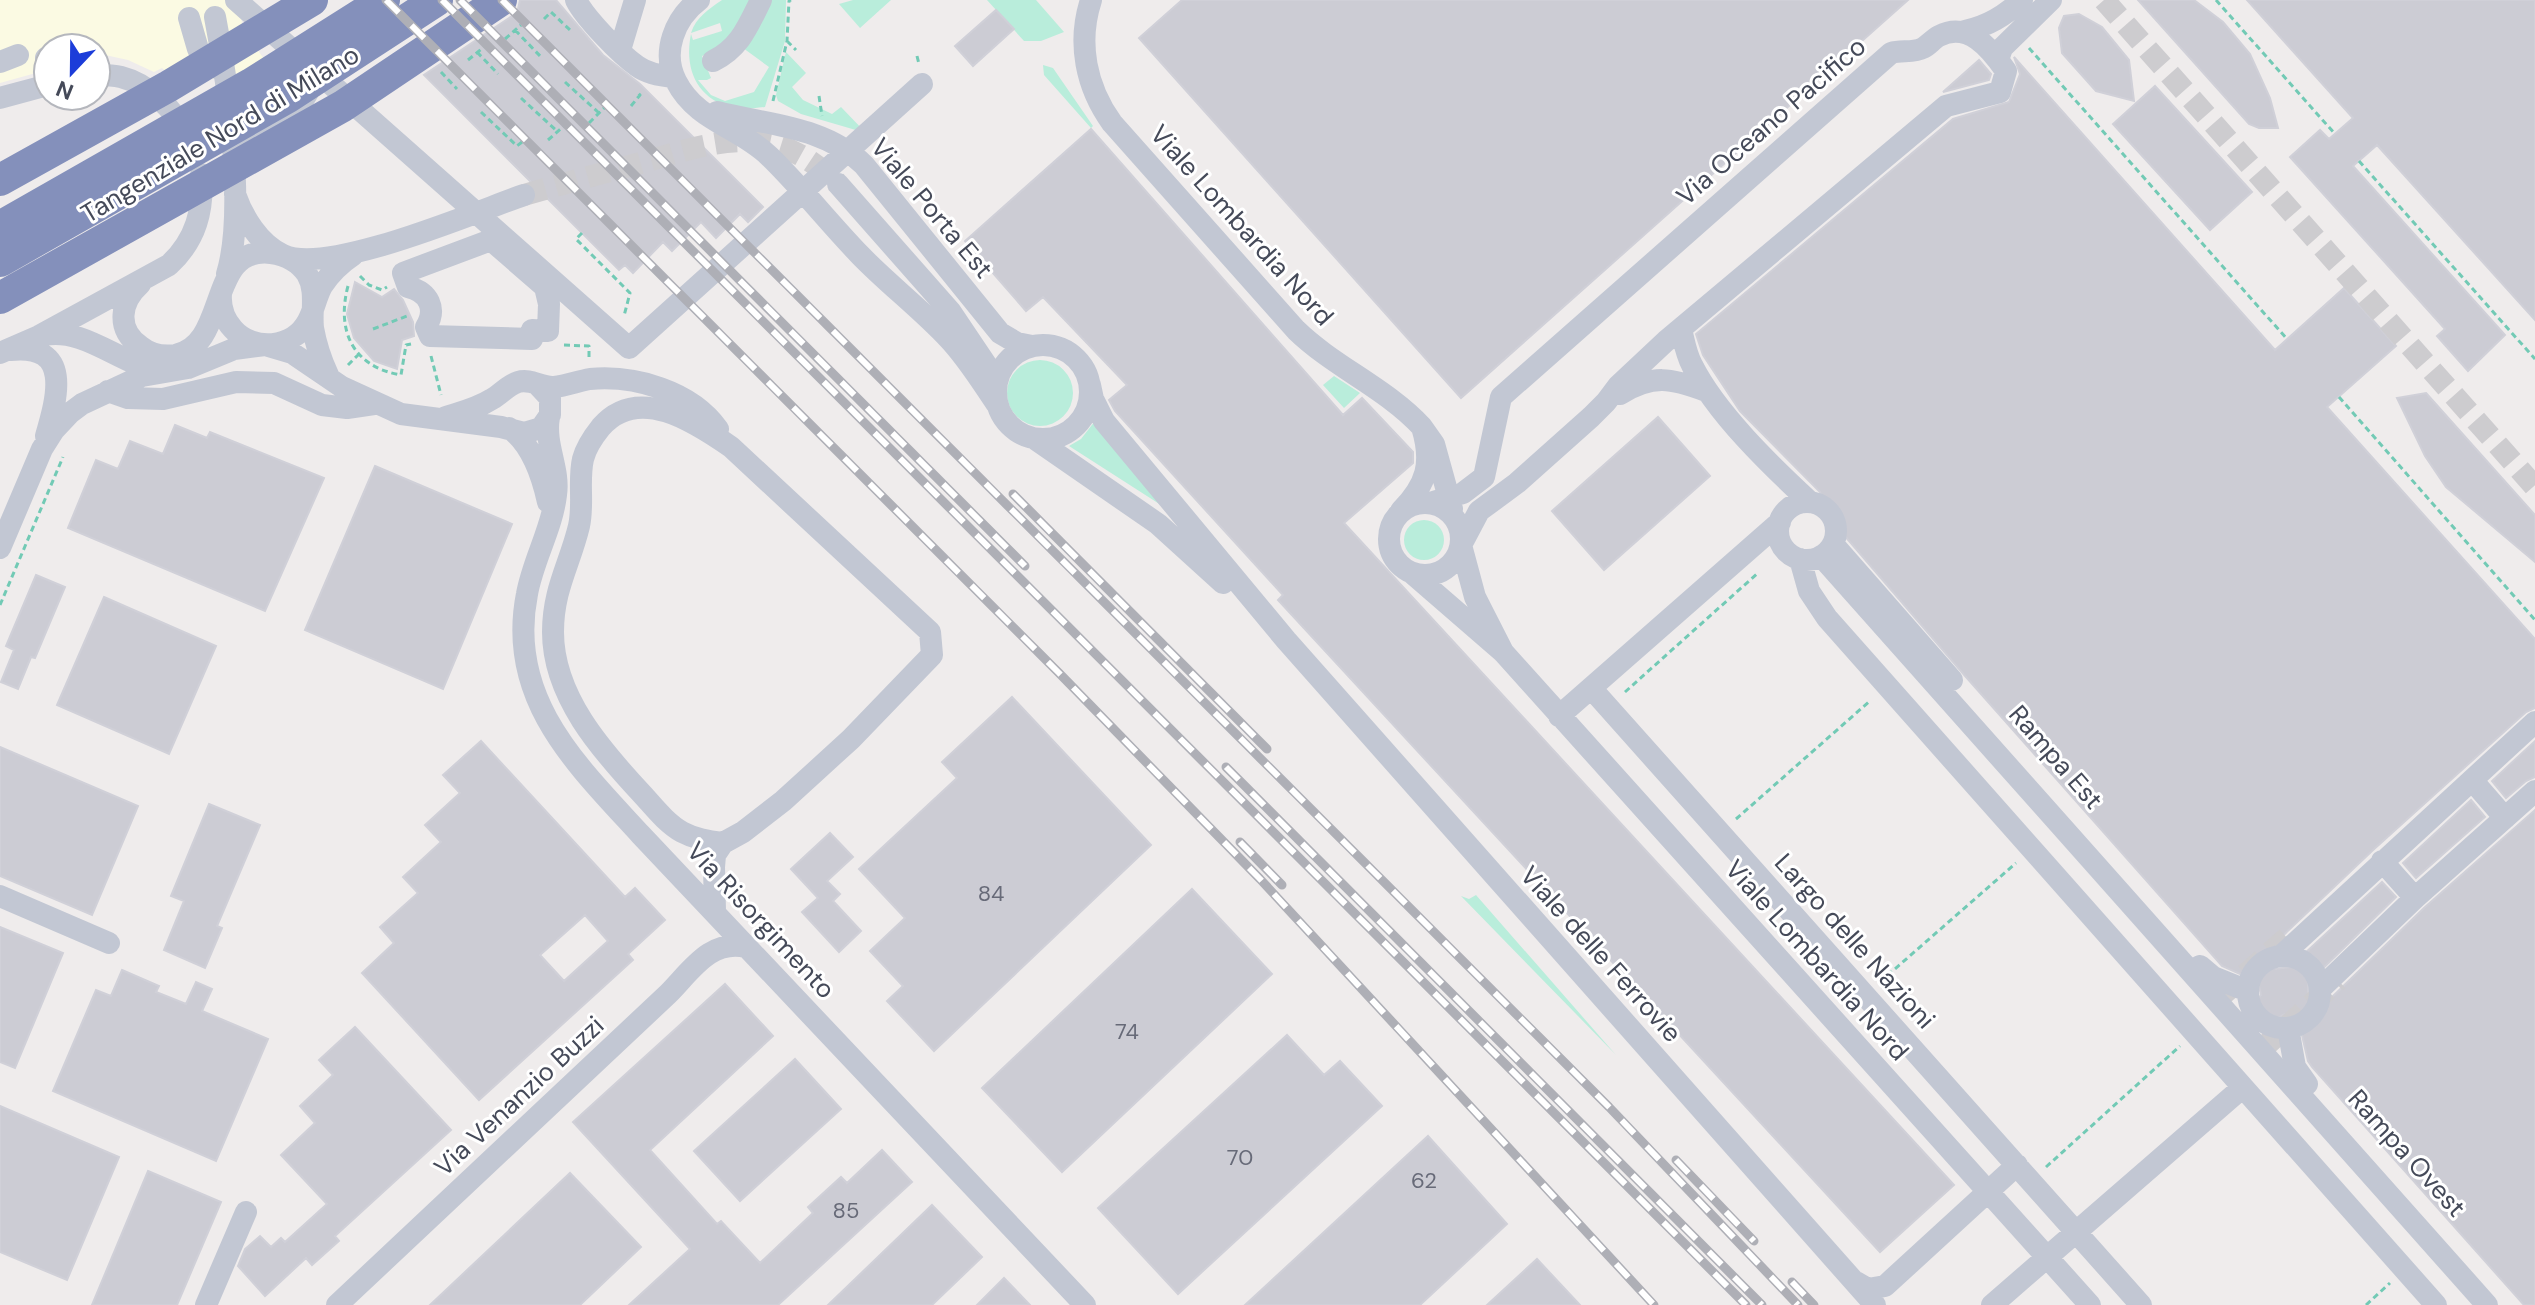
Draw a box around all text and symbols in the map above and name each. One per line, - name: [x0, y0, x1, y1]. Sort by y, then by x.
- street label: Via Oceano Pacifico: [1669, 29, 1873, 213]
- north arrow: [32, 32, 112, 112]
- street label: Tangenziale Nord di Milano: [75, 37, 365, 231]
- text: N: [52, 74, 78, 107]
- street label: Viale Lombardia Nord: [1143, 117, 1341, 333]
- street label: Viale Porta Est: [863, 131, 1001, 285]
- street label: Rampa Est: [2001, 698, 2111, 816]
- street label: Via Risorgimento: [679, 834, 843, 1006]
- street label: Largo delle Nazioni: [1767, 846, 1943, 1036]
- street label: Viale Lombardia Nord: [1718, 852, 1916, 1068]
- street label: Viale delle Ferrovie: [1513, 859, 1689, 1049]
- house number: 84: [978, 879, 1004, 908]
- street label: Via Venanzio Buzzi: [427, 1008, 611, 1184]
- house number: 74: [1115, 1017, 1139, 1046]
- street label: Rampa Ovest: [2341, 1082, 2473, 1224]
- house number: 70: [1227, 1143, 1253, 1172]
- house number: 62: [1411, 1166, 1437, 1195]
- house number: 85: [833, 1196, 859, 1225]

